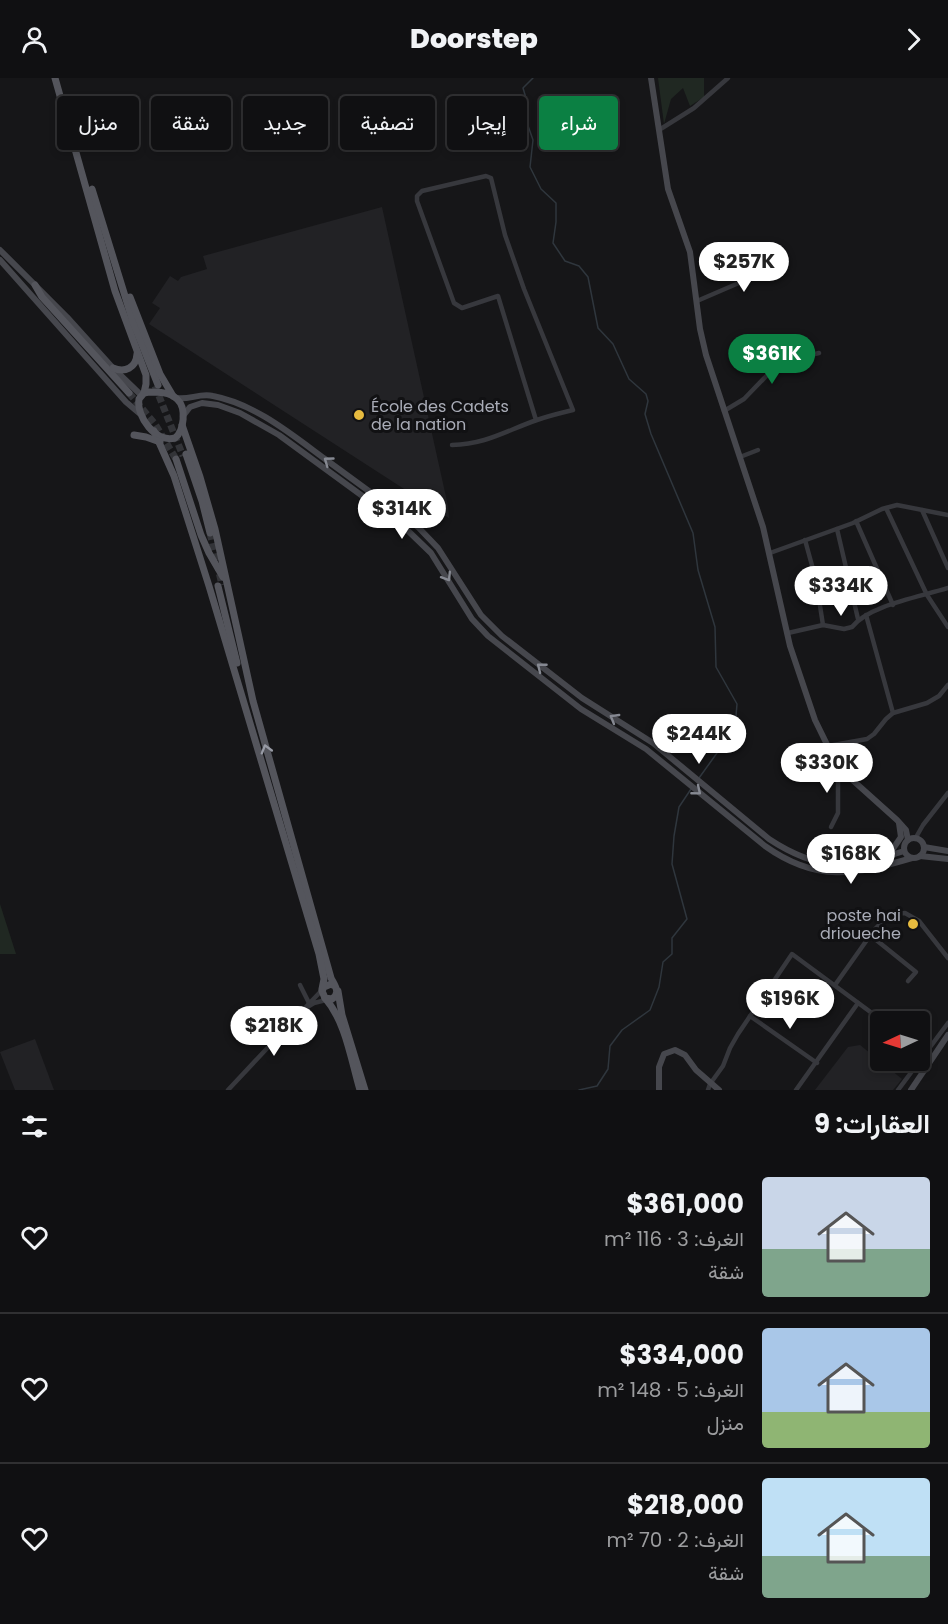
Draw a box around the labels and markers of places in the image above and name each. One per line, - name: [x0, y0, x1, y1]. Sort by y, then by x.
- pin: $257K: [702, 242, 786, 293]
- pin: $361K: [730, 334, 814, 385]
- place label: École des Cadets de la nation: [371, 395, 509, 436]
- marker: École des Cadets de la nation: [352, 408, 366, 422]
- pin: $314K: [360, 489, 444, 540]
- pin: $334K: [799, 566, 883, 617]
- pin: $244K: [657, 714, 741, 765]
- pin: $330K: [785, 743, 869, 794]
- pin: $168K: [809, 834, 893, 885]
- place label: poste hai drioueche: [820, 904, 901, 945]
- marker: poste hai drioueche: [906, 917, 920, 931]
- pin: $196K: [748, 979, 832, 1030]
- pin: $218K: [232, 1006, 316, 1057]

